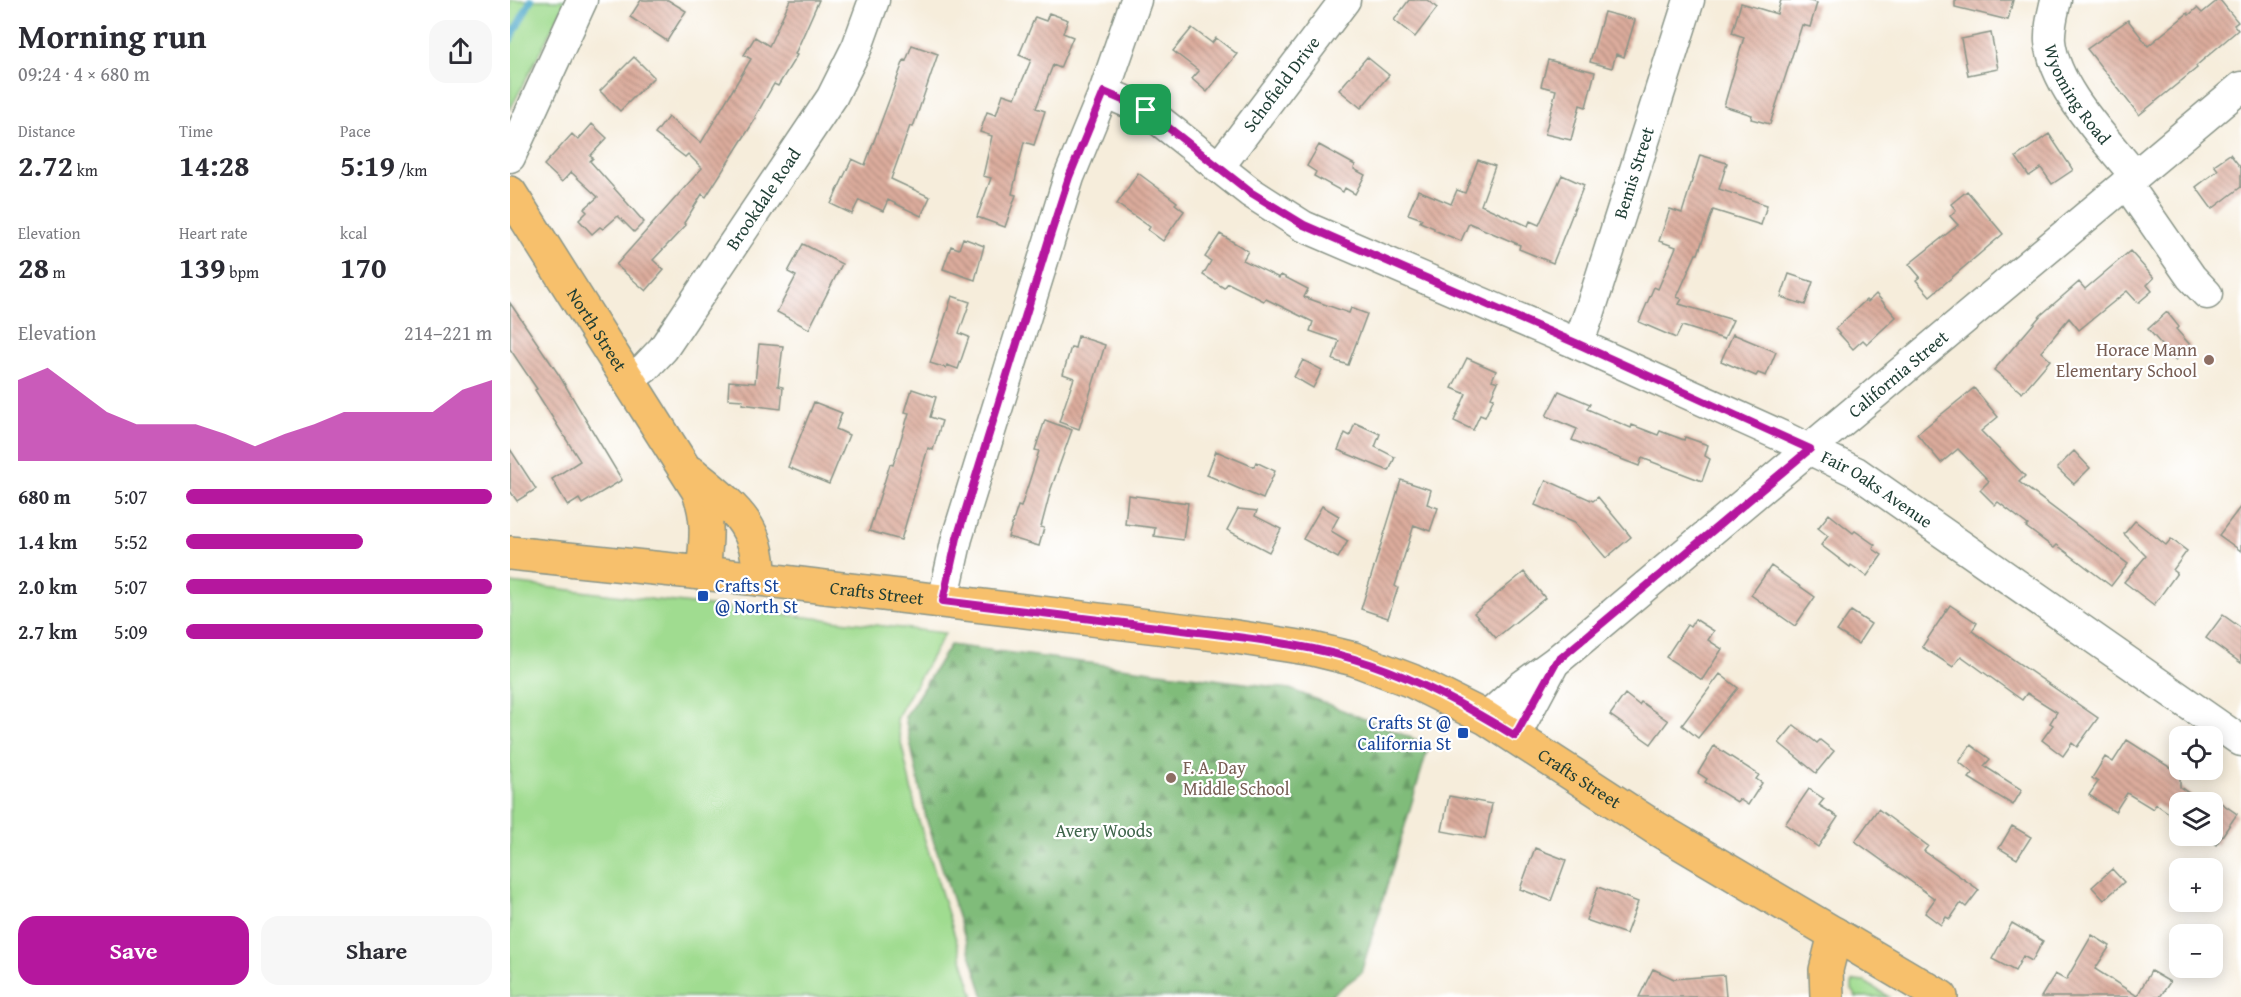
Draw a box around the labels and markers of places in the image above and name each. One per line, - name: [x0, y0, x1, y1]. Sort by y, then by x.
- pin: [1120, 84, 1171, 135]
- place label: Horace Mann Elementary School: [2056, 336, 2197, 384]
- marker: Horace Mann Elementary School: [2202, 353, 2216, 367]
- place label: Crafts St @ North St: [715, 572, 799, 620]
- marker: Crafts St @ North St: [696, 589, 710, 603]
- place label: Crafts St @ California St: [1357, 709, 1452, 757]
- marker: Crafts St @ California St: [1456, 726, 1470, 740]
- place label: F. A. Day Middle School: [1183, 754, 1290, 802]
- marker: F. A. Day Middle School: [1164, 771, 1178, 785]

